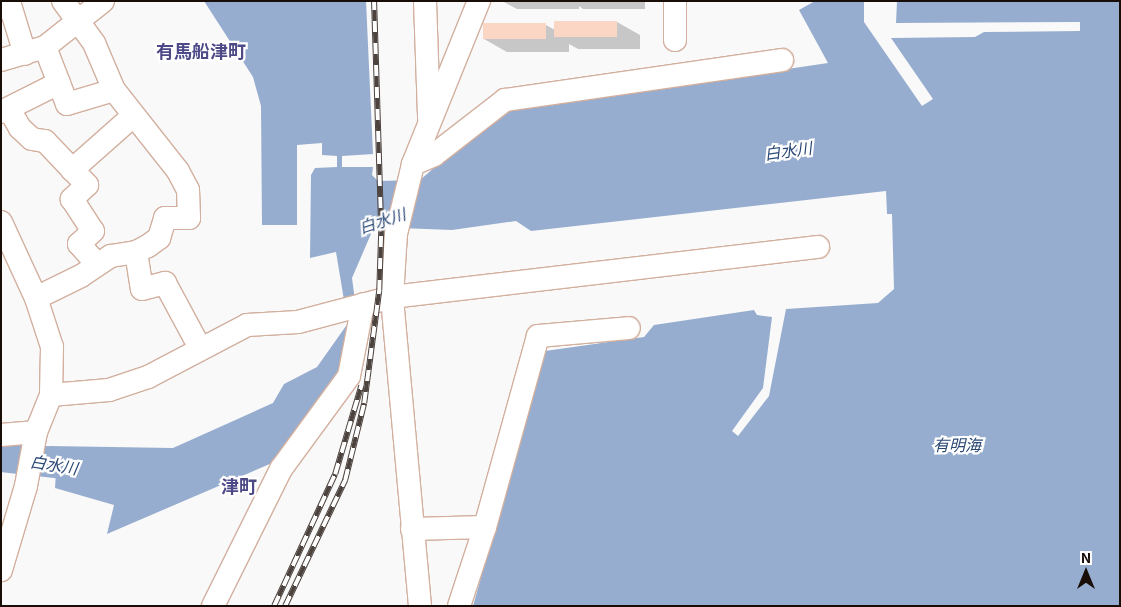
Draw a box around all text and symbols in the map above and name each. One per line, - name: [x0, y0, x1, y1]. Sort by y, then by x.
- district label: 有馬船津町: [156, 39, 246, 61]
- water label: 白水川: [763, 137, 813, 163]
- water label: 白水川: [356, 203, 408, 237]
- water label: 有明海: [933, 434, 981, 454]
- water label: 白水川: [29, 451, 79, 477]
- district label: 津町: [221, 474, 257, 496]
- north arrow: [1061, 547, 1111, 597]
- text: N: [1081, 547, 1091, 567]

